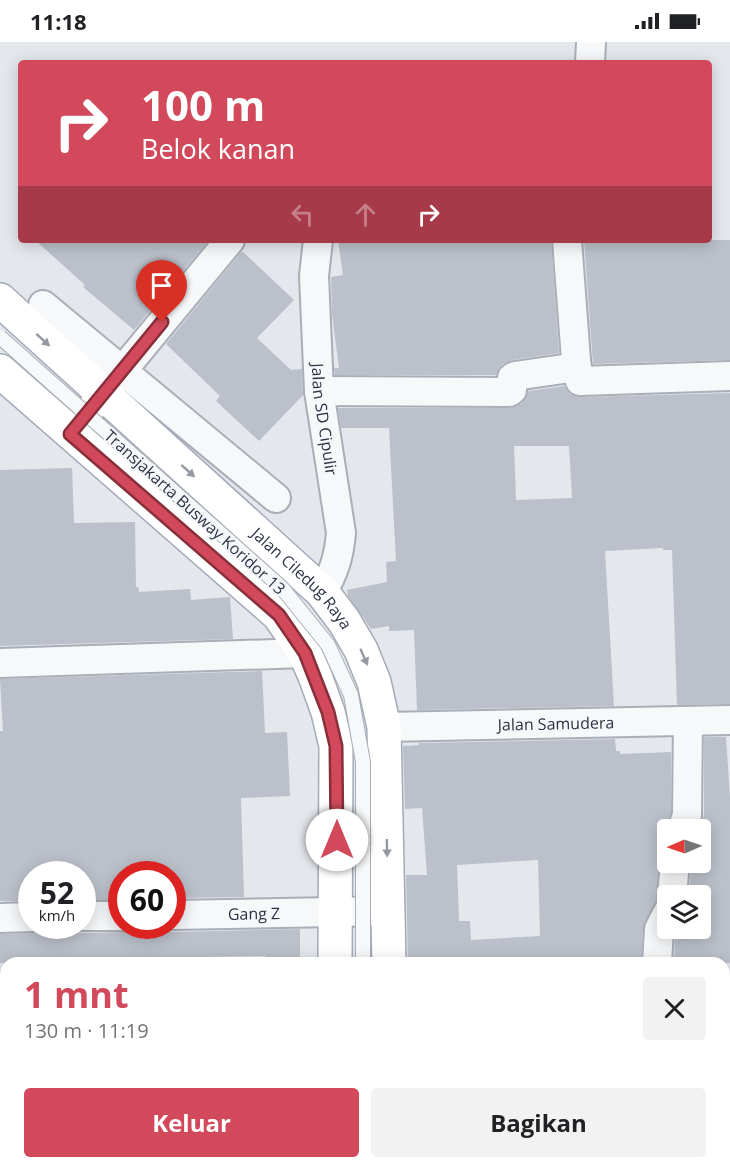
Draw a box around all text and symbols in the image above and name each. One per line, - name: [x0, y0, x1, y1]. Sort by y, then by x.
- text: 11:18: [30, 6, 87, 36]
- text: 100 m: [141, 76, 265, 133]
- icon: right: [42, 84, 120, 162]
- text: Belok kanan: [141, 130, 295, 167]
- icon: left: [286, 198, 319, 231]
- icon: ahead: [349, 198, 382, 231]
- icon: right: [412, 198, 445, 231]
- pin: [136, 260, 187, 322]
- icon: arrive: [145, 269, 178, 302]
- one-way arrow: [36, 333, 51, 347]
- street label: Jalan SD Cipulir: [307, 361, 343, 477]
- street label: Transjakarta Busway Koridor 13: [100, 425, 290, 599]
- one-way arrow: [180, 464, 195, 477]
- street label: Jalan Ciledug Raya: [245, 521, 357, 633]
- one-way arrow: [359, 648, 369, 666]
- street label: Jalan Samudera: [495, 711, 614, 736]
- position arrow: [305, 808, 369, 872]
- north arrow: [657, 819, 711, 873]
- map controls: [657, 819, 711, 939]
- one-way arrow: [382, 839, 392, 858]
- speed limit sign: 60: [108, 861, 186, 939]
- text: 52: [40, 872, 74, 913]
- button: layers: [657, 885, 711, 939]
- street label: Gang Z: [228, 902, 280, 925]
- text: km/h: [39, 905, 75, 925]
- text: 1 mnt: [24, 970, 129, 1019]
- button: close: [643, 977, 706, 1040]
- text: 130 m · 11:19: [24, 1017, 149, 1044]
- button: Keluar: [24, 1088, 359, 1157]
- button: Bagikan: [371, 1088, 706, 1157]

